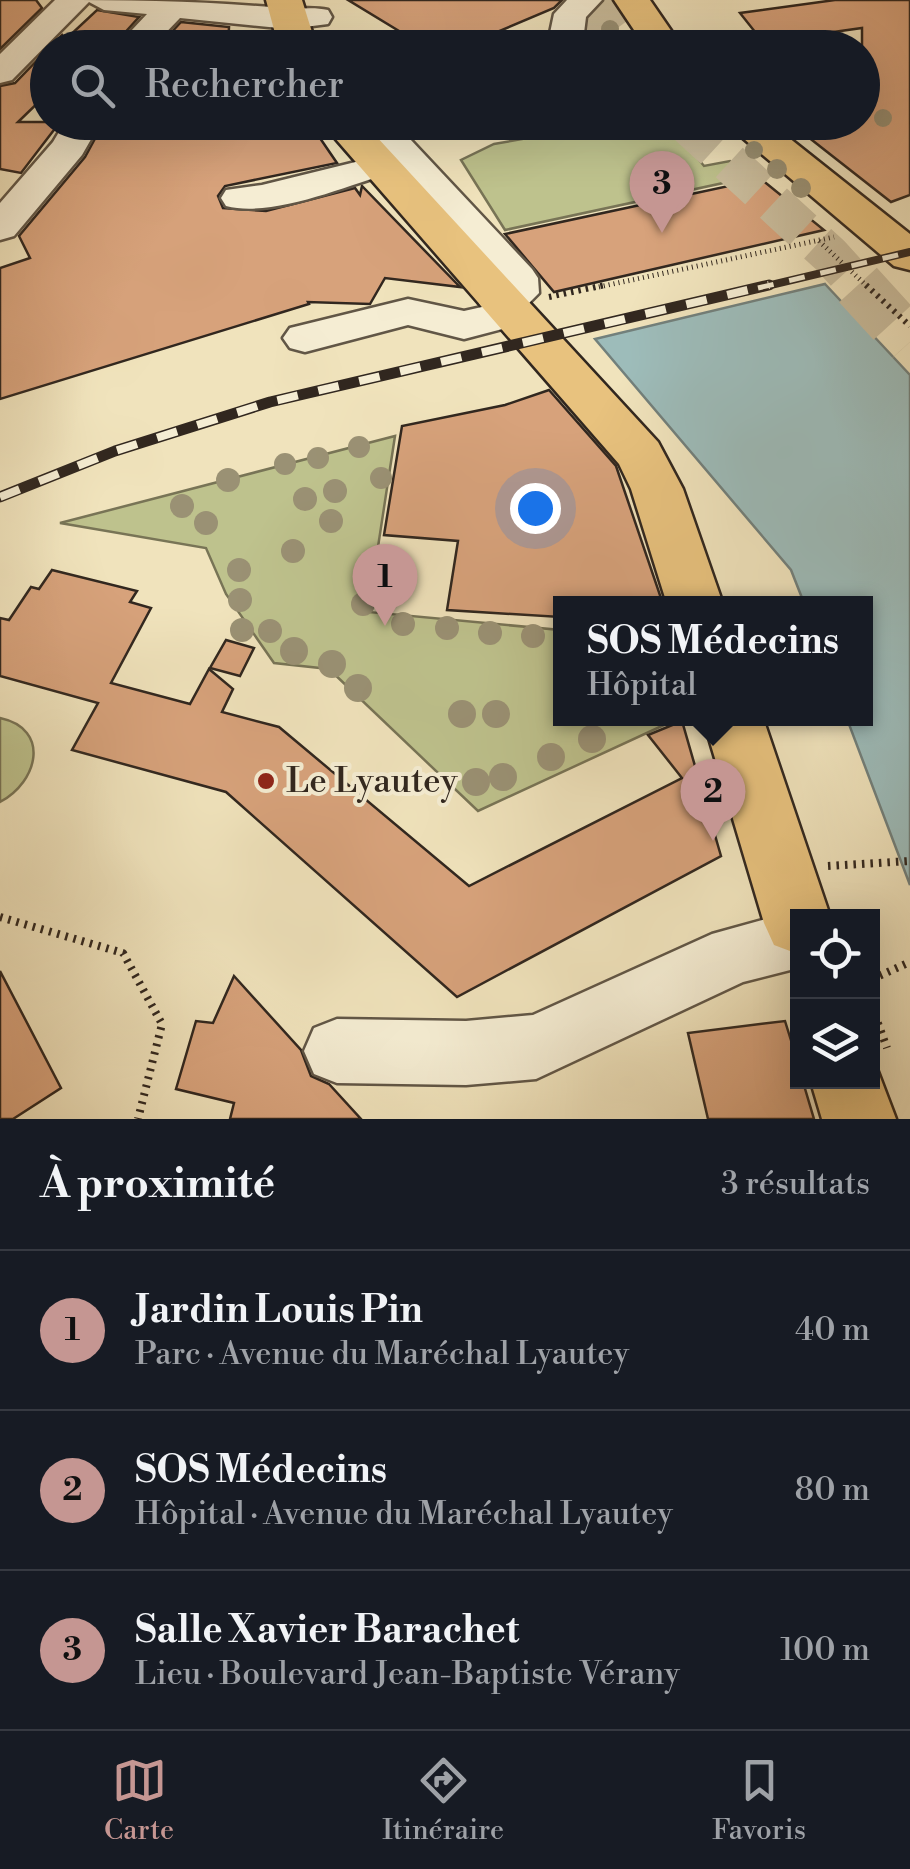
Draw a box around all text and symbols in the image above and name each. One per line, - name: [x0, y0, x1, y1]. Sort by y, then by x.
- search box: [30, 30, 880, 140]
- icon: search: [65, 58, 120, 113]
- text: Rechercher: [145, 62, 344, 109]
- pin: 3: [630, 150, 694, 233]
- your location: [510, 483, 561, 534]
- pin: 1: [352, 544, 418, 626]
- popup: [553, 596, 873, 726]
- text: SOS Médecins: [587, 618, 839, 665]
- text: Hôpital: [587, 665, 697, 705]
- pin: 2: [680, 758, 746, 841]
- place label: Le Lyautey: [286, 760, 459, 803]
- marker: Le Lyautey: [255, 770, 277, 792]
- map controls: [790, 909, 880, 1089]
- button: locate: [790, 909, 880, 999]
- button: layers: [790, 999, 880, 1089]
- text: À proximité: [40, 1158, 275, 1211]
- text: 3 résultats: [721, 1164, 870, 1204]
- text: Jardin Louis Pin: [135, 1287, 423, 1334]
- text: 1: [65, 1310, 80, 1350]
- text: 40 m: [795, 1310, 870, 1350]
- text: Parc · Avenue du Maréchal Lyautey: [135, 1334, 629, 1374]
- text: SOS Médecins: [135, 1447, 387, 1494]
- text: 2: [62, 1470, 83, 1510]
- text: 80 m: [795, 1470, 870, 1510]
- text: Hôpital · Avenue du Maréchal Lyautey: [135, 1494, 673, 1534]
- text: Salle Xavier Barachet: [135, 1607, 519, 1654]
- text: 3: [63, 1630, 82, 1670]
- text: 100 m: [780, 1630, 870, 1670]
- text: Lieu · Boulevard Jean-Baptiste Vérany: [135, 1654, 680, 1694]
- tab: Carte: [104, 1753, 174, 1848]
- tab: Itinéraire: [382, 1753, 504, 1848]
- tab: Favoris: [712, 1753, 806, 1848]

